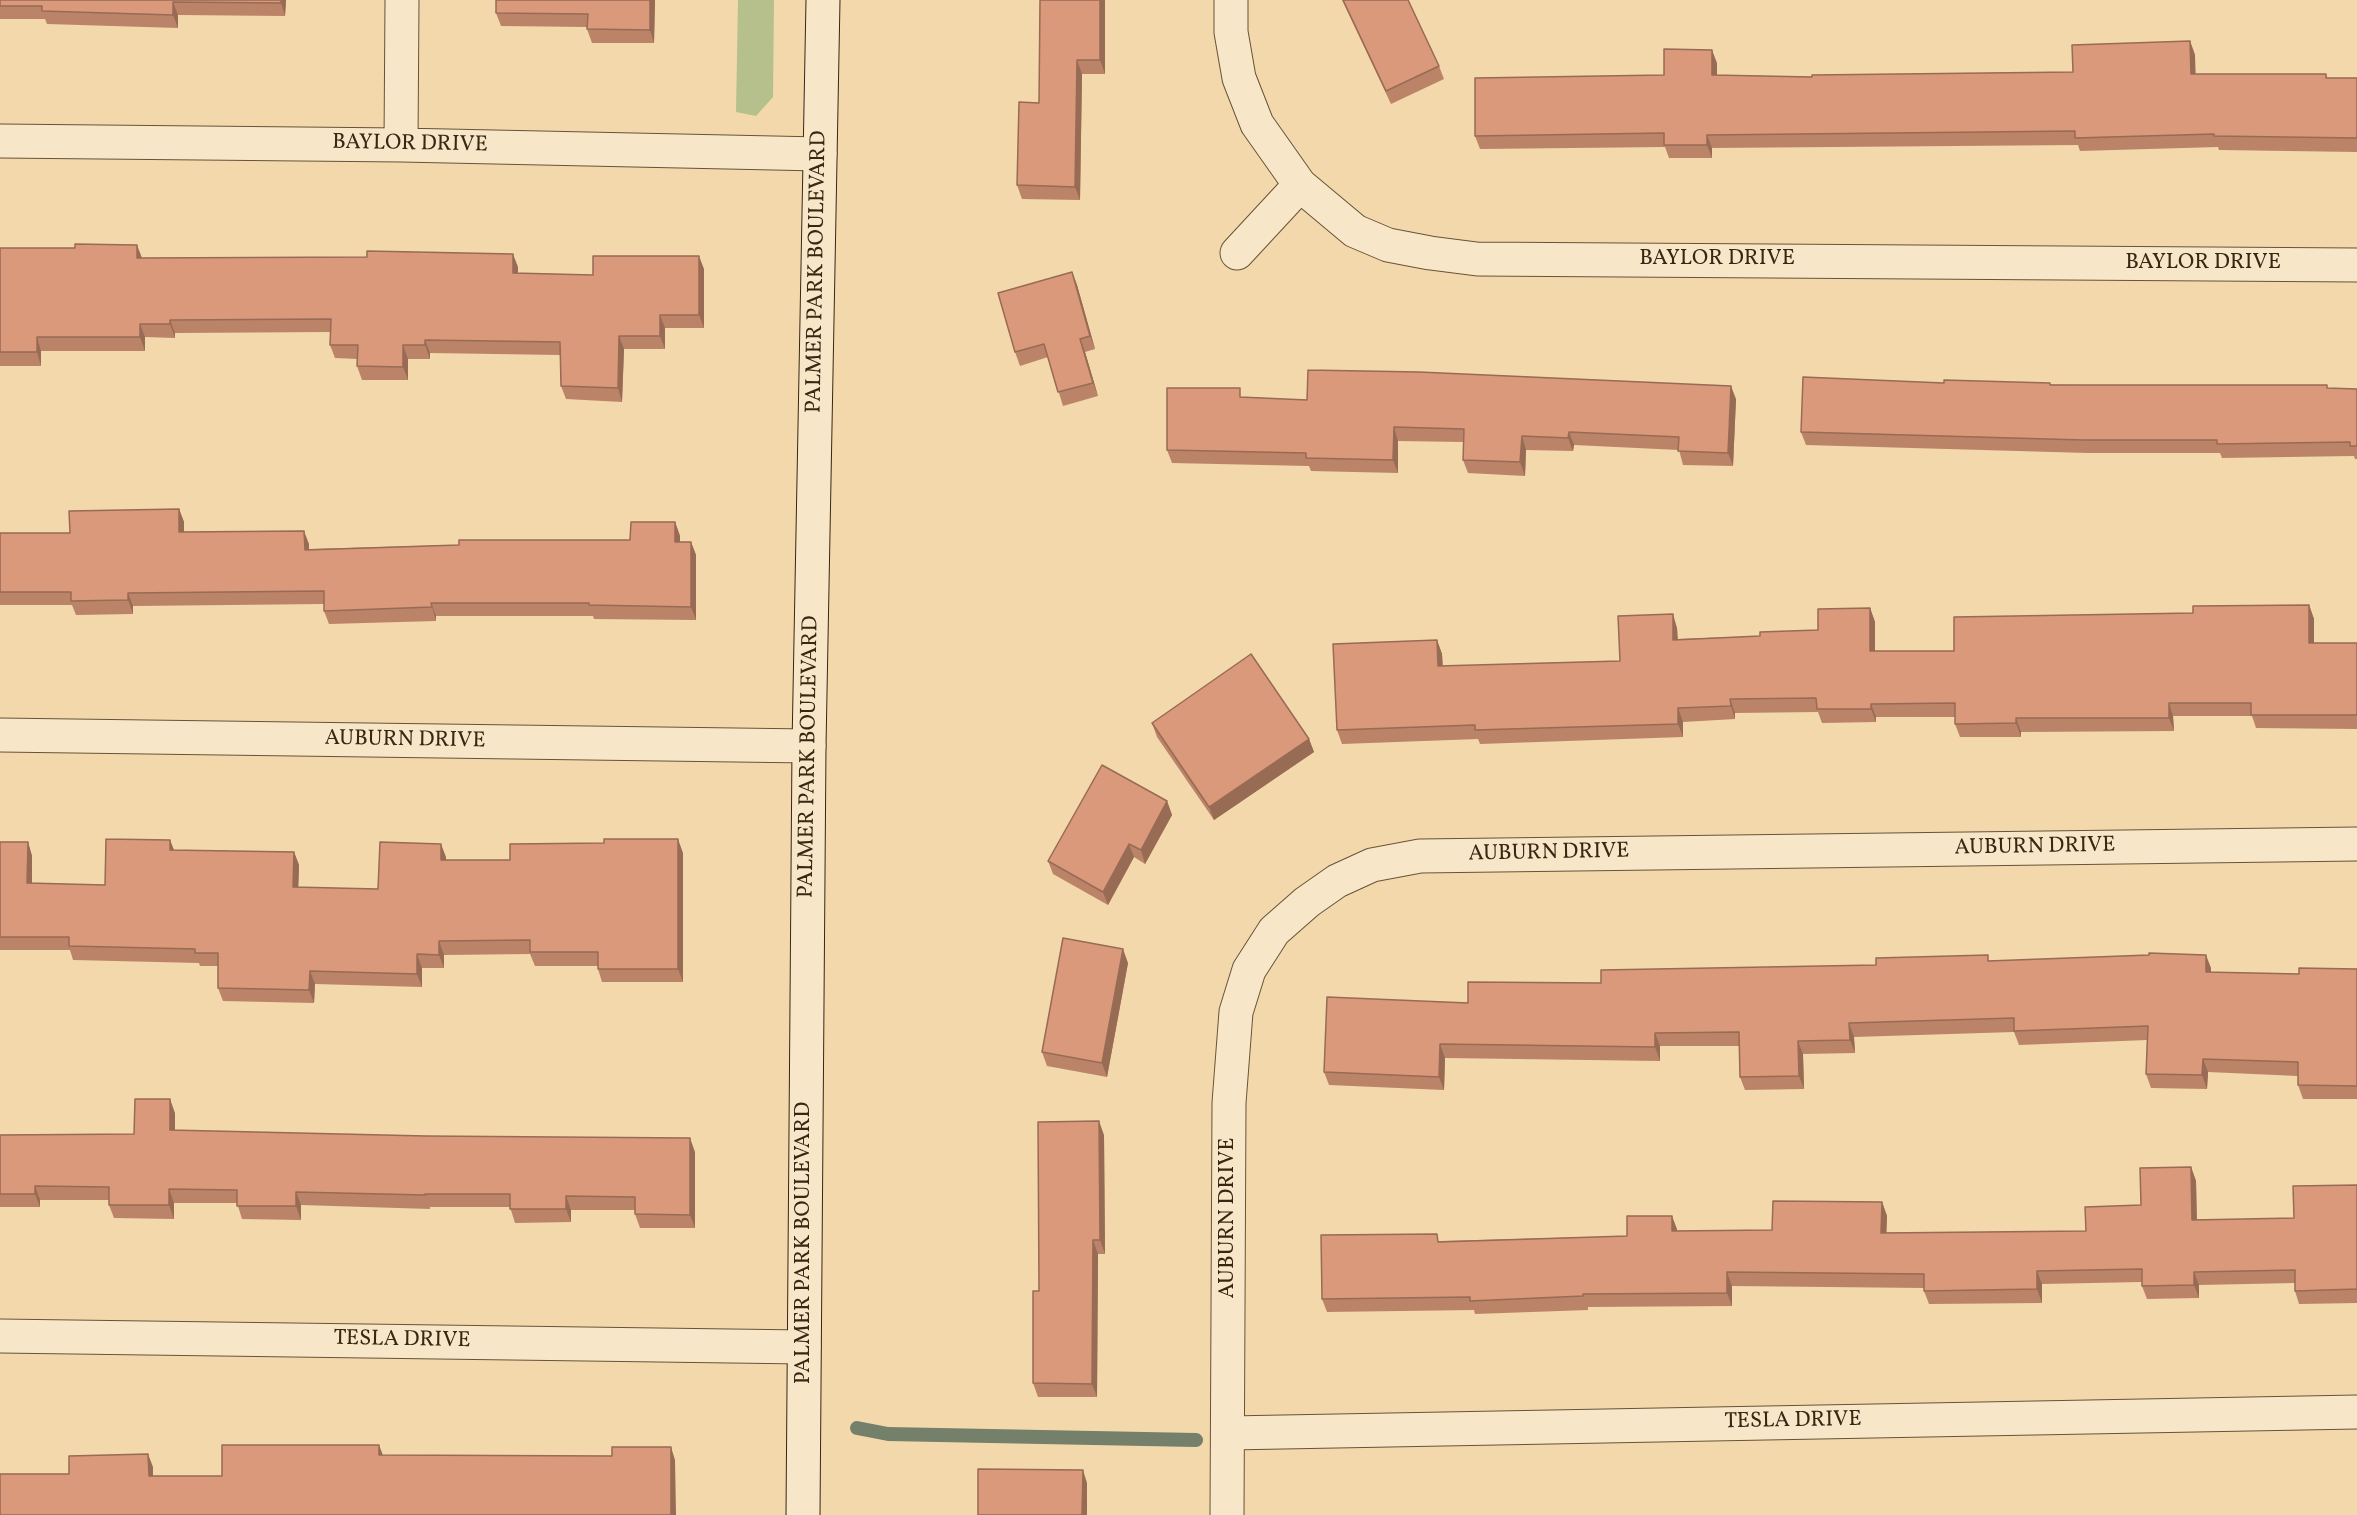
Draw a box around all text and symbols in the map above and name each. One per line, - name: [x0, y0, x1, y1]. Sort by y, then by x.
- street label: BAYLOR DRIVE: [332, 130, 488, 160]
- street label: PALMER PARK BOULEVARD: [802, 130, 834, 414]
- street label: BAYLOR DRIVE: [1639, 247, 1795, 273]
- street label: BAYLOR DRIVE: [2125, 251, 2281, 277]
- street label: PALMER PARK BOULEVARD: [794, 615, 826, 899]
- street label: AUBURN DRIVE: [324, 726, 486, 756]
- street label: AUBURN DRIVE: [1954, 833, 2116, 863]
- street label: AUBURN DRIVE: [1468, 839, 1630, 869]
- street label: PALMER PARK BOULEVARD: [792, 1102, 818, 1384]
- street label: AUBURN DRIVE: [1216, 1138, 1242, 1298]
- street label: TESLA DRIVE: [333, 1327, 471, 1355]
- street label: TESLA DRIVE: [1724, 1408, 1862, 1436]

